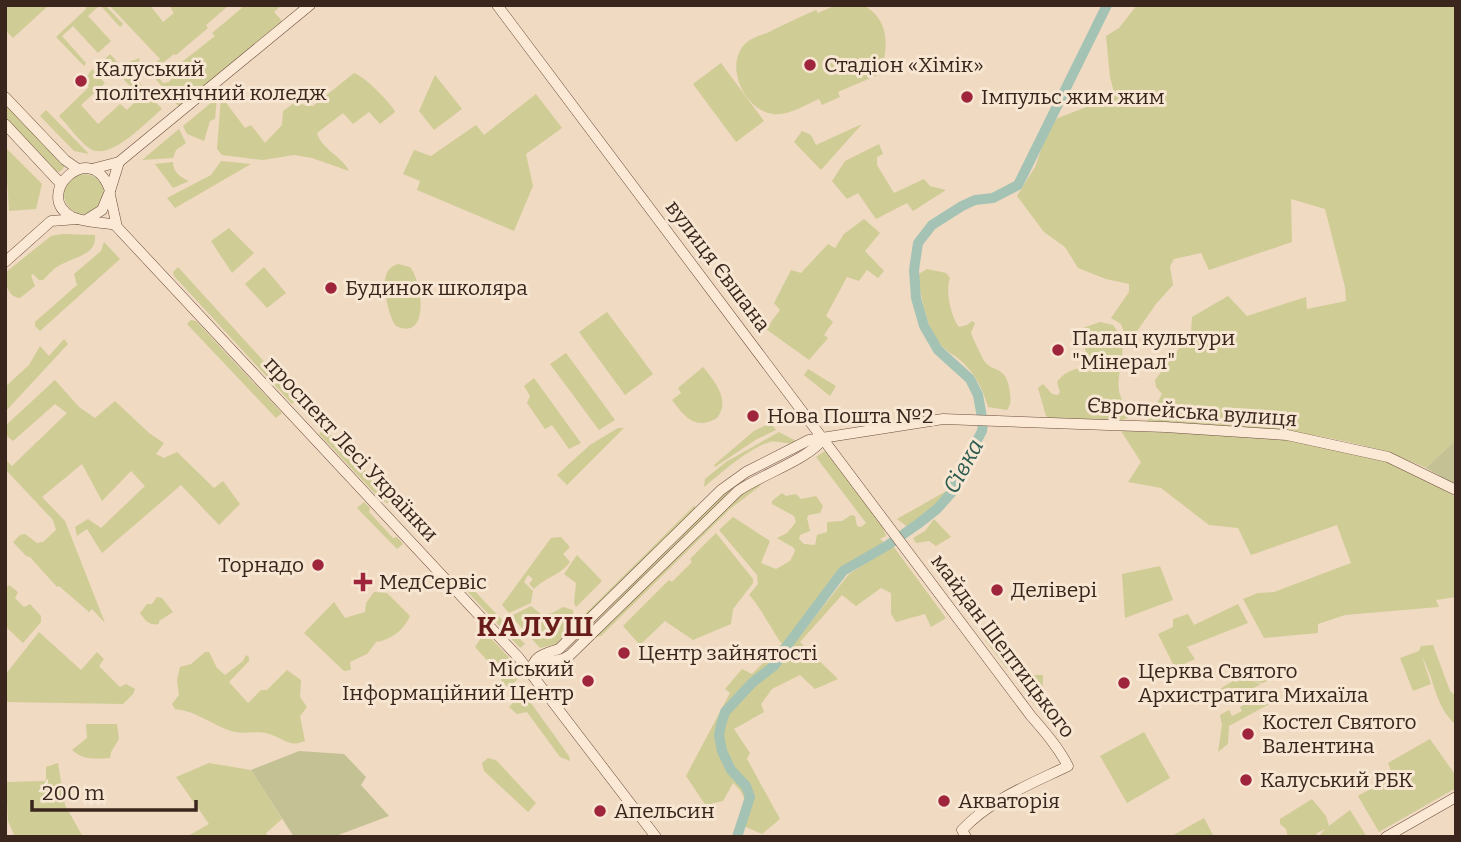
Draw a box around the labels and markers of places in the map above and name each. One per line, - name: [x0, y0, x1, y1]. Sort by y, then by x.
- place label: Стадіон «Хімік»: [824, 52, 984, 78]
- place label: Калуський політехнічний коледж: [95, 56, 327, 106]
- marker: Стадіон «Хімік»: [802, 57, 818, 73]
- marker: Калуський політехнічний коледж: [73, 73, 89, 89]
- place label: Імпульс жим жим: [981, 84, 1165, 110]
- marker: Імпульс жим жим: [959, 89, 975, 105]
- place label: Будинок школяра: [345, 275, 528, 301]
- marker: Будинок школяра: [323, 280, 339, 296]
- place label: Палац культури "Мінерал": [1072, 325, 1235, 375]
- marker: Палац культури "Мінерал": [1050, 342, 1066, 358]
- place label: Нова Пошта №2: [767, 403, 933, 429]
- marker: Нова Пошта №2: [745, 408, 761, 424]
- place label: Торнадо: [218, 552, 304, 578]
- marker: Торнадо: [310, 557, 326, 573]
- place label: МедСервіс: [379, 569, 487, 595]
- marker: МедСервіс: [353, 572, 373, 592]
- place label: Делівері: [1011, 577, 1097, 603]
- marker: Делівері: [989, 582, 1005, 598]
- place label: Центр зайнятості: [638, 640, 817, 666]
- marker: Центр зайнятості: [616, 645, 632, 661]
- place label: Міський Інформаційний Центр: [342, 656, 574, 706]
- place label: Церква Святого Архистратига Михаїла: [1138, 658, 1369, 708]
- marker: Міський Інформаційний Центр: [580, 673, 596, 689]
- marker: Церква Святого Архистратига Михаїла: [1116, 675, 1132, 691]
- place label: Костел Святого Валентина: [1262, 709, 1417, 759]
- marker: Костел Святого Валентина: [1240, 726, 1256, 742]
- place label: Калуський РБК: [1260, 767, 1413, 793]
- marker: Калуський РБК: [1238, 772, 1254, 788]
- place label: Акваторія: [958, 788, 1060, 814]
- marker: Акваторія: [936, 793, 952, 809]
- place label: Апельсин: [614, 798, 715, 824]
- marker: Апельсин: [592, 803, 608, 819]

